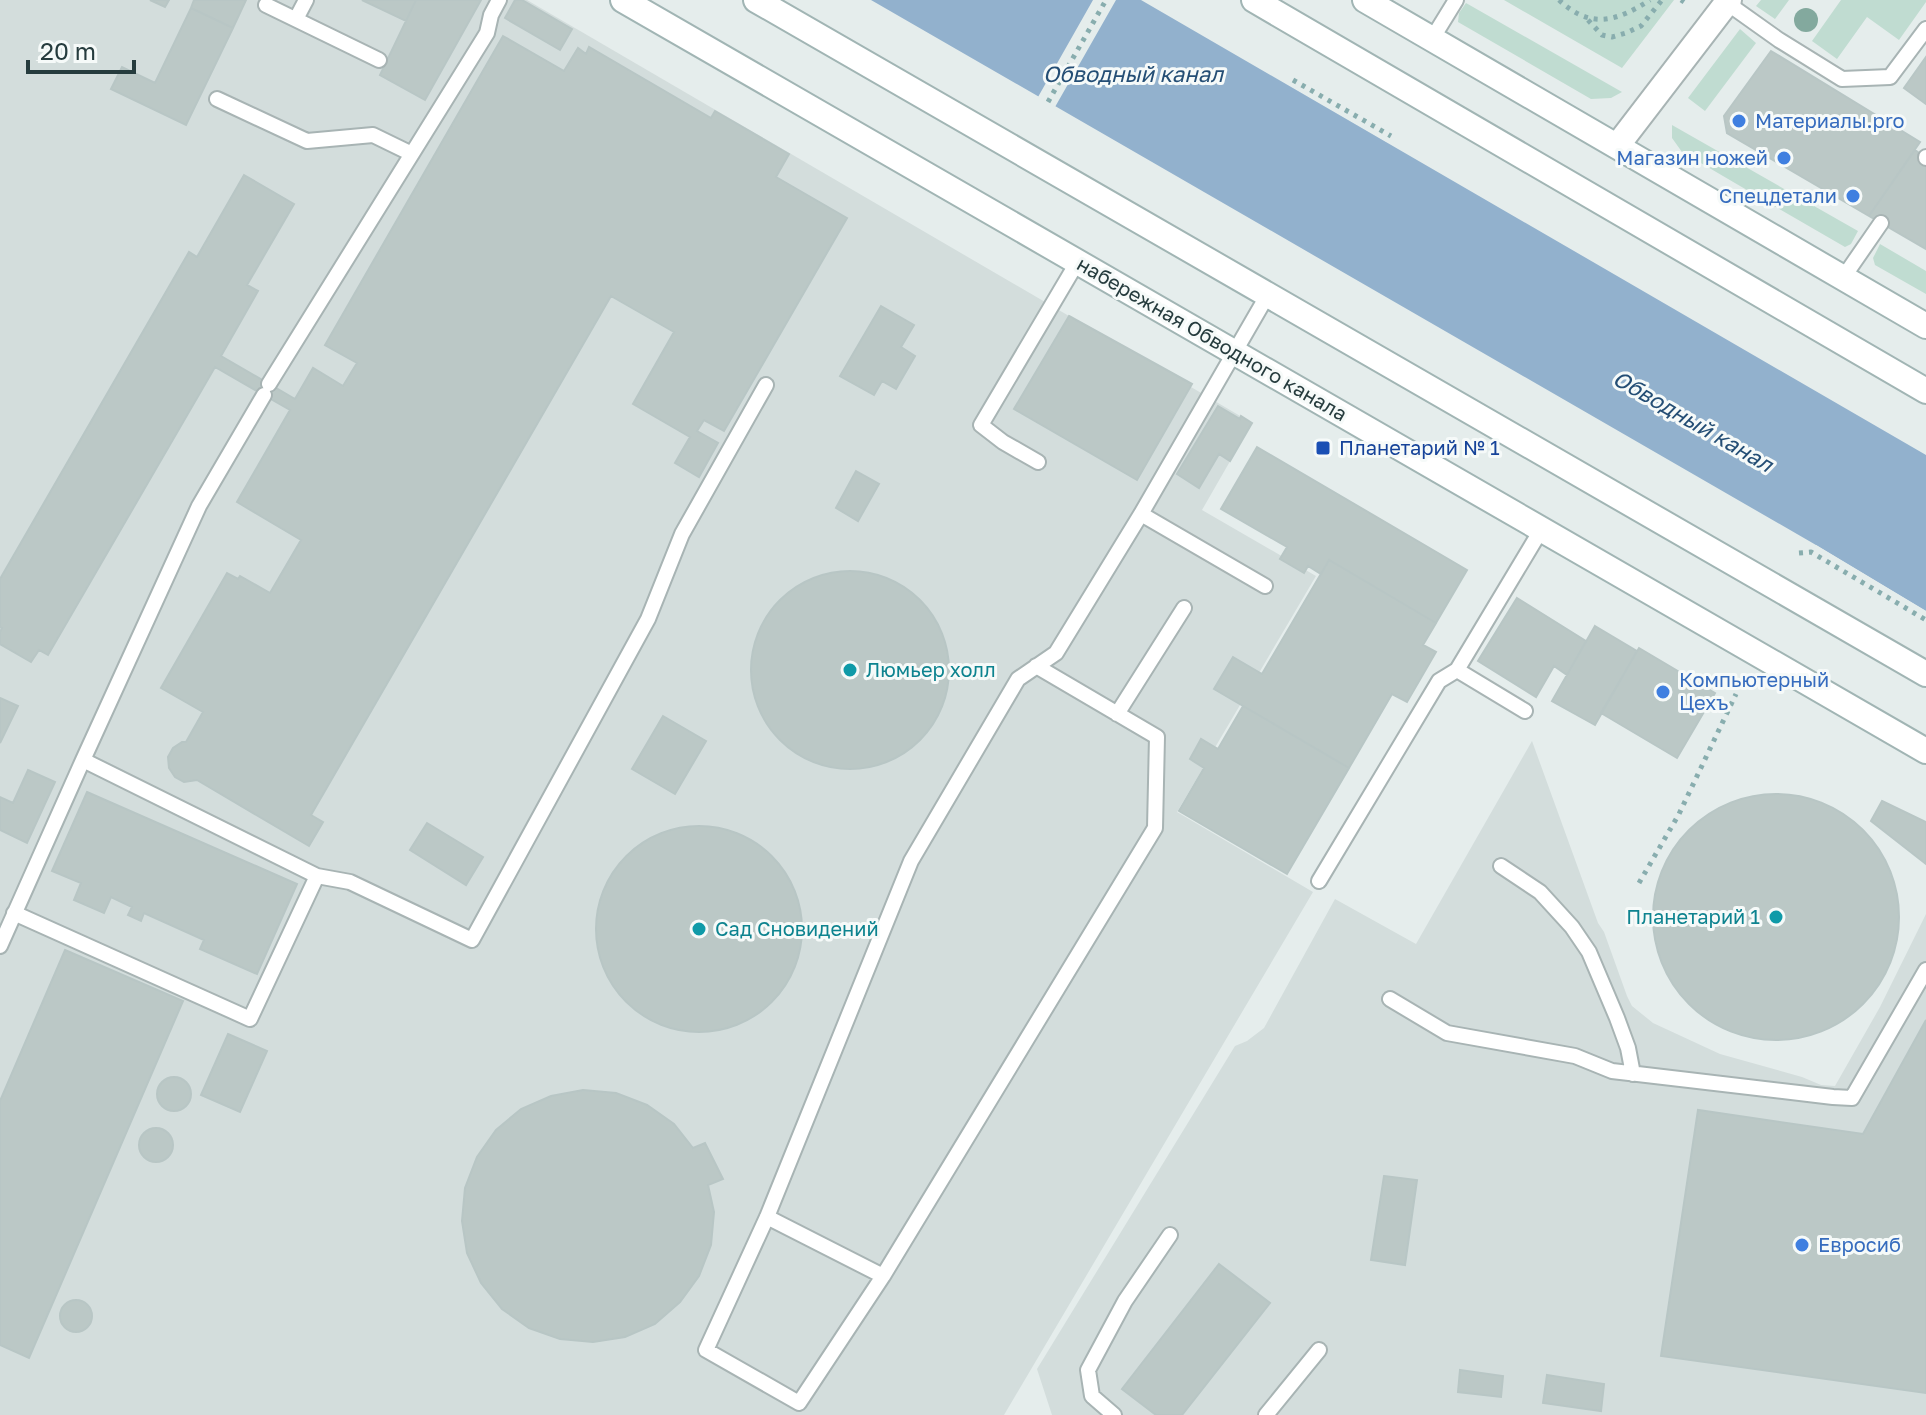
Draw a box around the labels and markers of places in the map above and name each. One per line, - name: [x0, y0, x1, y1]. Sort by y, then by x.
- place label: Материалы.pro: [1755, 108, 1905, 132]
- marker: Материалы.pro: [1730, 112, 1748, 130]
- place label: Магазин ножей: [1616, 145, 1768, 169]
- marker: Магазин ножей: [1775, 149, 1793, 167]
- place label: Спецдетали: [1719, 183, 1837, 207]
- marker: Спецдетали: [1844, 187, 1862, 205]
- place label: Планетарий № 1: [1339, 435, 1500, 459]
- marker: Планетарий № 1: [1314, 439, 1332, 457]
- place label: Люмьер холл: [866, 657, 996, 681]
- marker: Люмьер холл: [841, 661, 859, 679]
- place label: Компьютерный Цехъ: [1679, 667, 1829, 714]
- marker: Компьютерный Цехъ: [1654, 683, 1672, 701]
- place label: Планетарий 1: [1626, 904, 1760, 928]
- marker: Планетарий 1: [1767, 908, 1785, 926]
- place label: Сад Сновидений: [715, 916, 879, 940]
- marker: Сад Сновидений: [690, 920, 708, 938]
- place label: Евросиб: [1818, 1232, 1901, 1256]
- marker: Евросиб: [1793, 1236, 1811, 1254]

